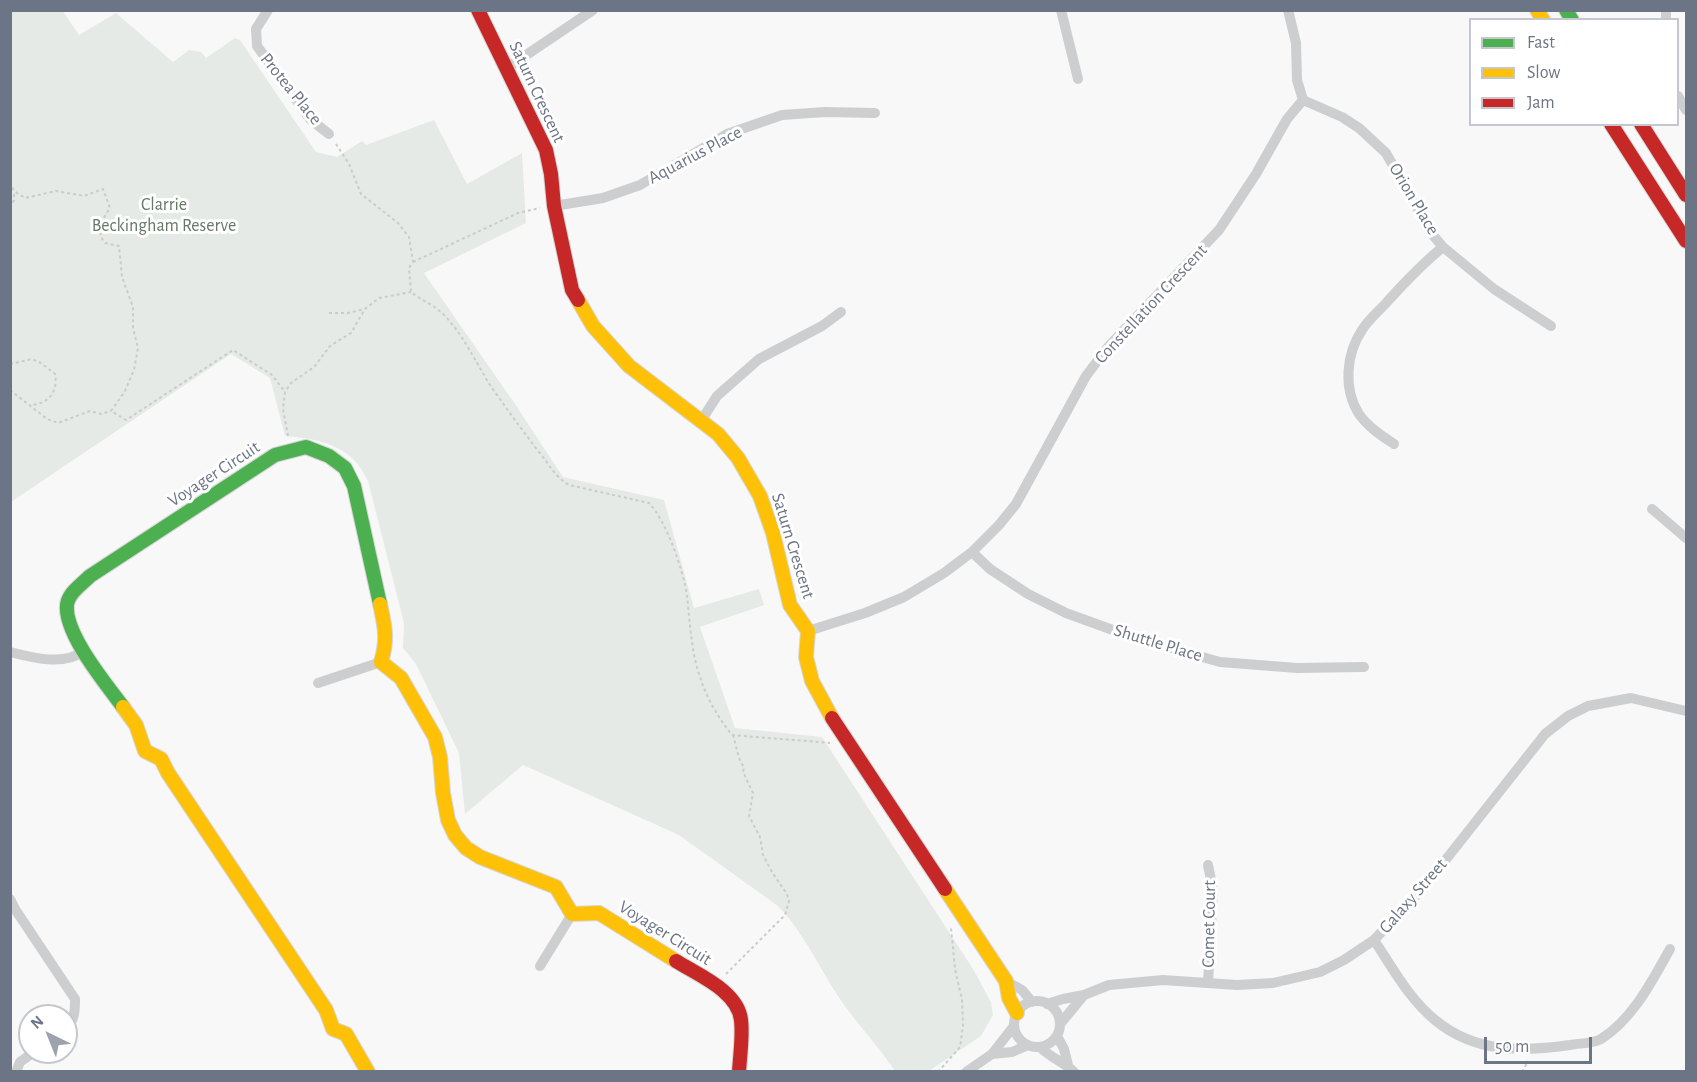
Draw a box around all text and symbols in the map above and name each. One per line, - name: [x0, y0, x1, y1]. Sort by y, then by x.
- legend: [1469, 18, 1679, 126]
- text: Fast: [1527, 34, 1555, 52]
- street label: Saturn Crescent: [504, 38, 570, 146]
- street label: Protea Place: [255, 49, 327, 129]
- text: Slow: [1527, 64, 1560, 82]
- text: Jam: [1527, 94, 1555, 112]
- street label: Aquarius Place: [645, 121, 745, 189]
- street label: Orion Place: [1384, 159, 1444, 239]
- park label: Clarrie Beckingham Reserve: [92, 194, 236, 236]
- street label: Constellation Crescent: [1090, 240, 1212, 368]
- street label: Voyager Circuit: [164, 436, 264, 512]
- street label: Saturn Crescent: [767, 491, 819, 601]
- street label: Shuttle Place: [1111, 619, 1205, 667]
- street label: Galaxy Street: [1374, 854, 1452, 938]
- street label: Comet Court: [1197, 880, 1221, 968]
- street label: Voyager Circuit: [615, 896, 715, 970]
- north arrow: [18, 1004, 78, 1064]
- text: N: [28, 1013, 47, 1032]
- scale bar: [1487, 1025, 1595, 1063]
- text: 50 m: [1495, 1038, 1529, 1056]

